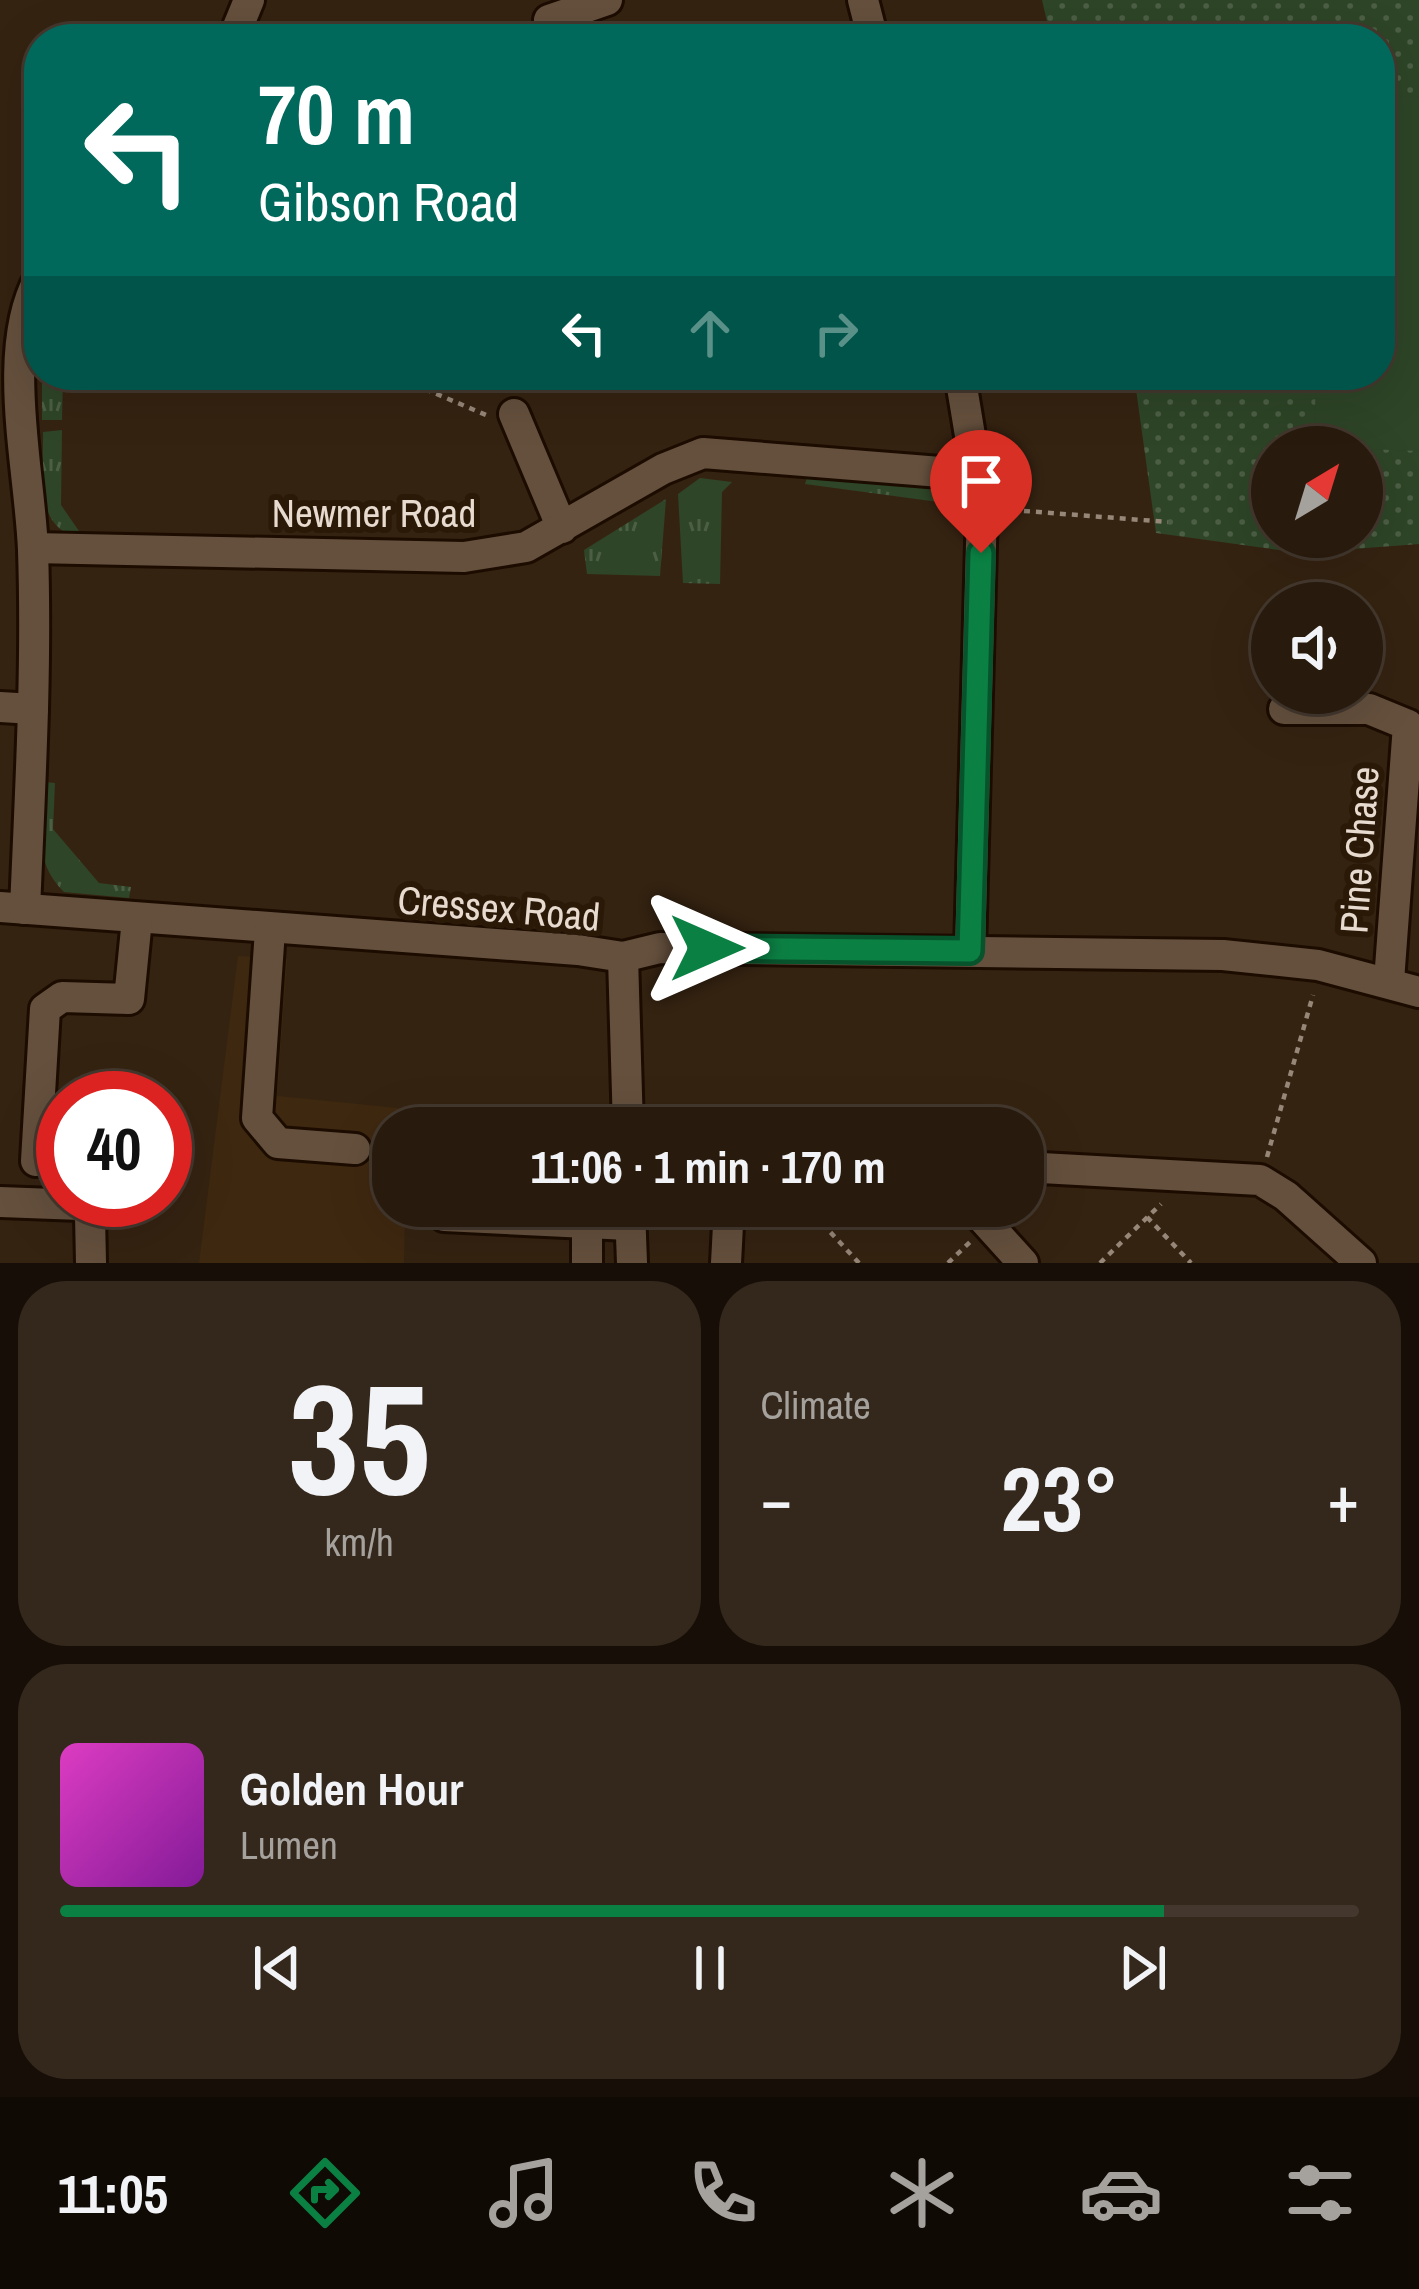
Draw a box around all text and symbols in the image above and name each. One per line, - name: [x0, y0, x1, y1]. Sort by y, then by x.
- text: 70 m: [258, 57, 415, 170]
- icon: left: [60, 72, 216, 228]
- text: Gibson Road: [258, 165, 519, 238]
- icon: left: [551, 300, 617, 366]
- icon: ahead: [677, 300, 743, 366]
- icon: right: [803, 300, 869, 366]
- north arrow: [1251, 426, 1383, 558]
- map controls: [1251, 426, 1383, 714]
- pin: [930, 430, 1032, 553]
- icon: arrive: [948, 448, 1014, 514]
- street label: Newmer Road: [272, 487, 476, 539]
- button: sound: [1251, 582, 1383, 714]
- street label: Pine Chase: [1327, 765, 1391, 935]
- street label: Cressex Road: [396, 873, 602, 943]
- position arrow: [644, 885, 770, 1011]
- speed limit sign: 40: [36, 1071, 192, 1227]
- text: 11:06 · 1 min · 170 m: [531, 1136, 885, 1197]
- text: 35: [288, 1333, 430, 1543]
- text: Climate: [761, 1379, 871, 1431]
- text: 23°: [1001, 1438, 1119, 1559]
- text: −: [761, 1454, 792, 1543]
- text: +: [1327, 1454, 1359, 1543]
- text: km/h: [325, 1516, 394, 1568]
- text: Golden Hour: [240, 1758, 463, 1819]
- text: Lumen: [240, 1819, 338, 1871]
- icon: previous: [244, 1935, 310, 2001]
- icon: pause: [677, 1935, 743, 2001]
- icon: next: [1110, 1935, 1176, 2001]
- icon: directions: [283, 2151, 367, 2235]
- icon: music: [482, 2151, 566, 2235]
- icon: phone: [681, 2151, 765, 2235]
- icon: climate: [880, 2151, 964, 2235]
- icon: car: [1079, 2151, 1163, 2235]
- icon: filters: [1278, 2151, 1362, 2235]
- text: 11:05: [57, 2157, 168, 2230]

